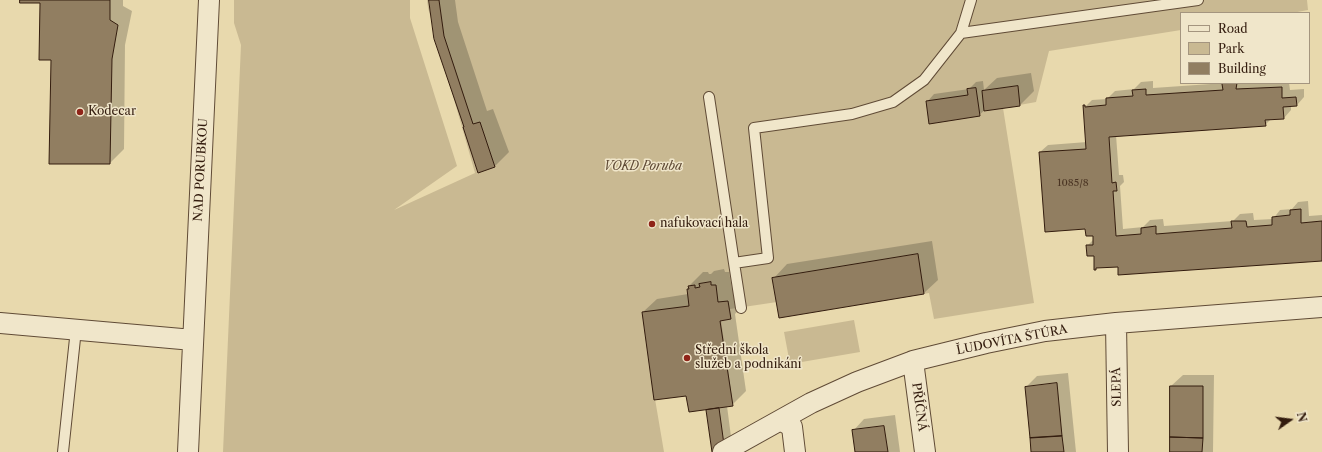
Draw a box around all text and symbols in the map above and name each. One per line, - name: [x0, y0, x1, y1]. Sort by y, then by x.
- legend: [1180, 12, 1310, 84]
- text: Road: [1218, 21, 1248, 36]
- text: Park: [1218, 41, 1244, 56]
- text: Building: [1218, 61, 1266, 76]
- place label: Kodecar: [88, 105, 136, 119]
- marker: Kodecar: [75, 107, 85, 117]
- street label: NAD PORUBKOU: [191, 118, 211, 222]
- park label: VOKD Poruba: [604, 160, 682, 174]
- house number: 1085/8: [1057, 177, 1089, 189]
- place label: nafukovací hala: [660, 217, 748, 231]
- marker: nafukovací hala: [647, 219, 657, 229]
- street label: ĽUDOVÍTA ŠTÚRA: [955, 322, 1069, 358]
- place label: Střední škola služeb a podnikání: [695, 344, 801, 372]
- marker: Střední škola služeb a podnikání: [682, 353, 692, 363]
- street label: SLEPÁ: [1109, 367, 1125, 407]
- street label: PŘÍČNÁ: [908, 382, 930, 432]
- north arrow: [1270, 400, 1310, 440]
- text: N: [1294, 411, 1310, 423]

